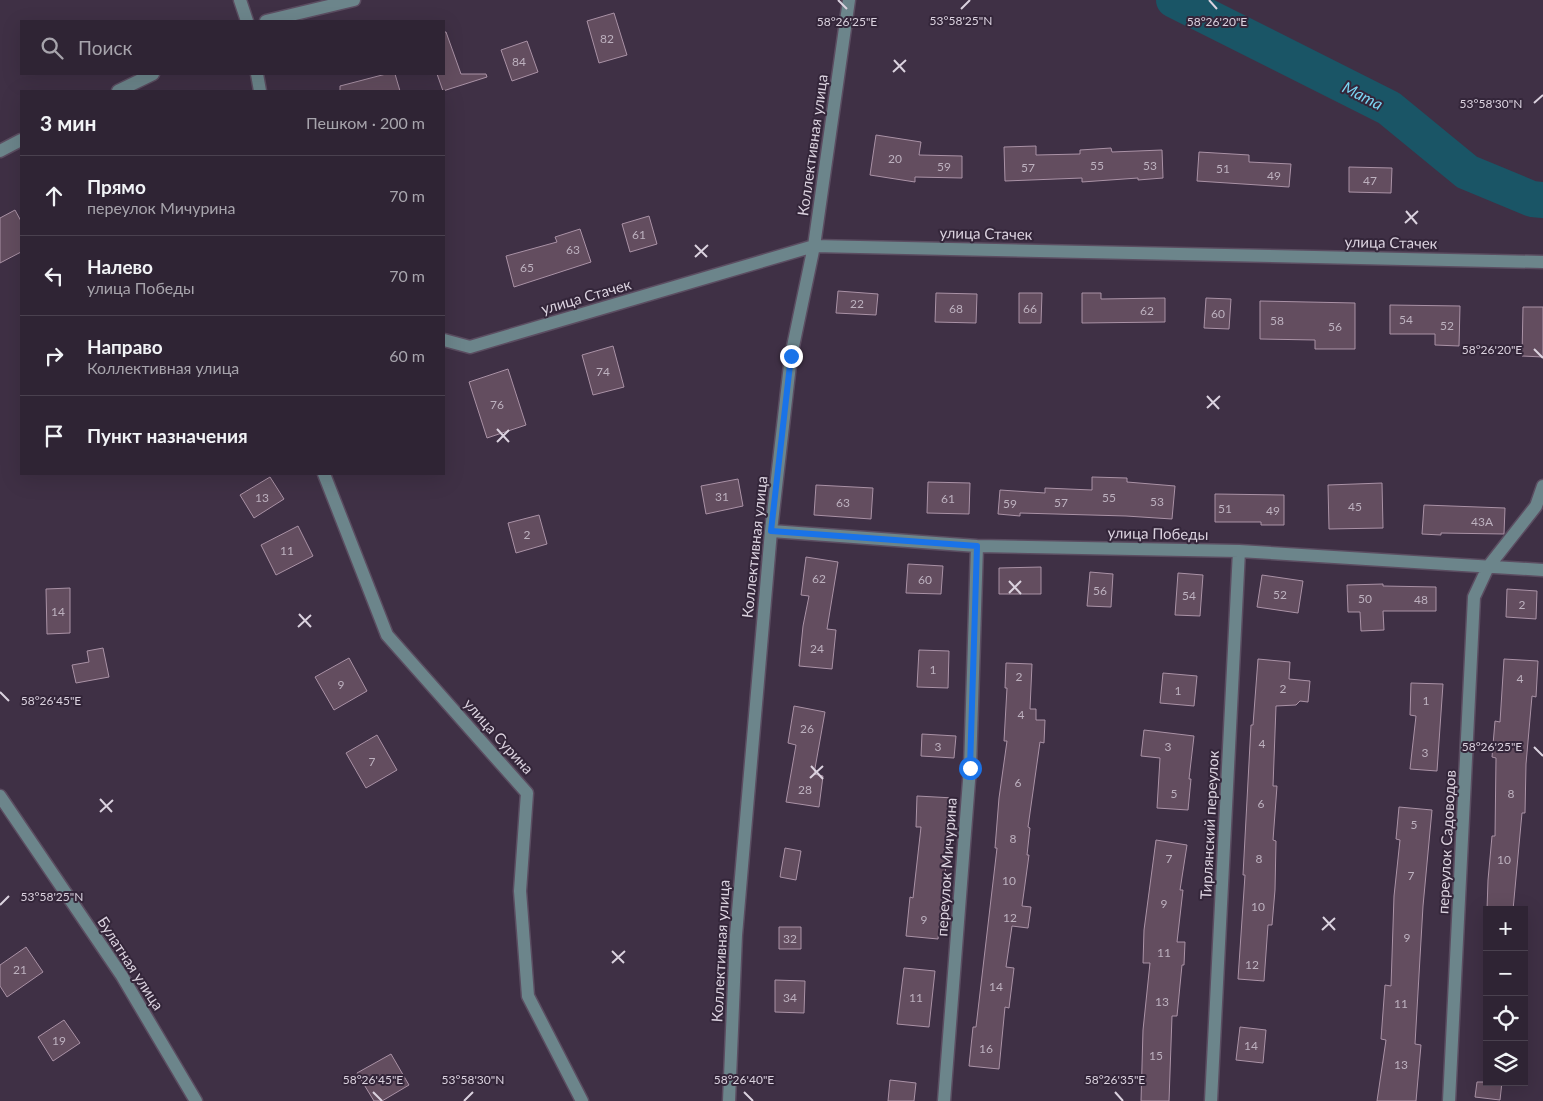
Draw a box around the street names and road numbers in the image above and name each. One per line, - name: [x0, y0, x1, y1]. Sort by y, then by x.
- street label: Коллективная улица: [793, 73, 831, 217]
- street label: улица Стачек: [939, 223, 1033, 243]
- street label: улица Стачек: [1344, 232, 1438, 252]
- street label: улица Стачек: [539, 274, 633, 317]
- street label: Коллективная улица: [738, 475, 770, 619]
- street label: улица Победы: [1107, 523, 1209, 543]
- street label: улица Сурина: [460, 695, 538, 777]
- street label: Тирлянский переулок: [1196, 750, 1222, 900]
- street label: переулок Садоводов: [1433, 769, 1459, 915]
- street label: переулок Мичурина: [932, 797, 960, 937]
- street label: Коллективная улица: [707, 879, 733, 1023]
- street label: Булатная улица: [94, 913, 168, 1013]

